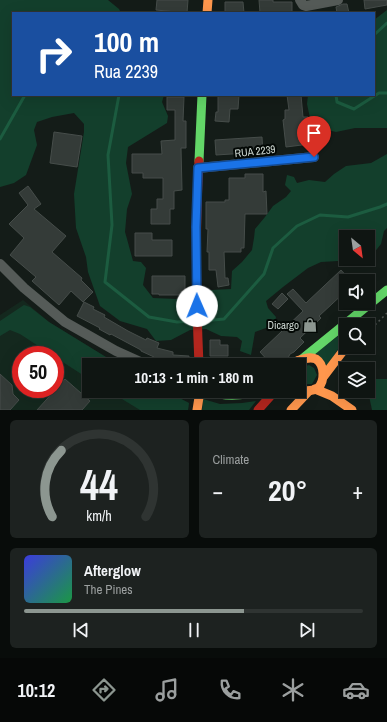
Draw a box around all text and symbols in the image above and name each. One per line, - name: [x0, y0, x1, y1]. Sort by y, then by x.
- text: 100 m: [94, 23, 159, 61]
- icon: right: [28, 28, 80, 80]
- text: Rua 2239: [94, 59, 158, 84]
- pin: [297, 116, 331, 157]
- icon: arrive: [303, 122, 325, 144]
- street label: RUA 2239: [234, 142, 276, 160]
- north arrow: [339, 230, 375, 266]
- map controls: [339, 230, 375, 398]
- button: sound: [339, 274, 375, 310]
- position arrow: [176, 285, 218, 327]
- shop icon: Dicargo: [302, 317, 318, 333]
- place label: Dicargo: [267, 318, 299, 332]
- button: search: [339, 318, 375, 354]
- speed limit sign: 50: [12, 346, 64, 398]
- button: layers: [339, 362, 375, 398]
- text: 10:13 · 1 min · 180 m: [135, 367, 253, 388]
- text: Climate: [213, 451, 249, 468]
- text: 44: [80, 457, 118, 513]
- text: 20°: [268, 470, 307, 510]
- text: −: [213, 476, 223, 506]
- text: +: [352, 476, 363, 506]
- text: km/h: [87, 506, 112, 525]
- text: Afterglow: [84, 560, 141, 581]
- text: The Pines: [84, 581, 133, 598]
- icon: previous: [70, 619, 92, 641]
- icon: pause: [183, 619, 205, 641]
- icon: next: [296, 619, 318, 641]
- icon: directions: [90, 676, 118, 704]
- icon: music: [153, 676, 181, 704]
- icon: phone: [216, 676, 244, 704]
- icon: climate: [279, 676, 307, 704]
- icon: car: [342, 676, 370, 704]
- text: 10:12: [17, 678, 55, 703]

